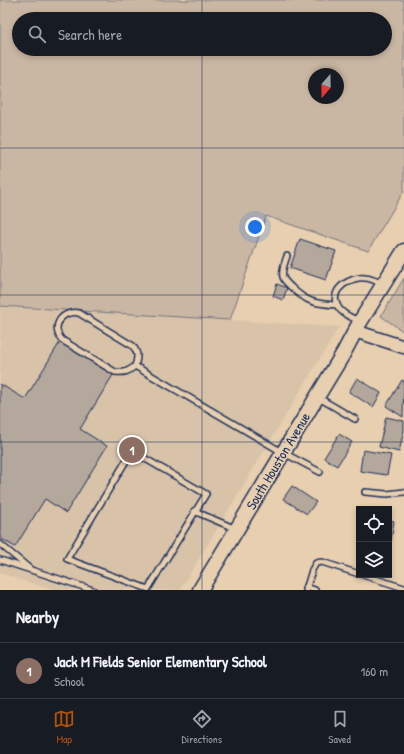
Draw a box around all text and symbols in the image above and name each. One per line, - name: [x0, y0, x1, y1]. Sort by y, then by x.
- search box: [12, 12, 392, 56]
- icon: search: [26, 23, 48, 45]
- text: Search here: [58, 24, 122, 45]
- north arrow: [308, 68, 344, 104]
- your location: [245, 217, 265, 237]
- street label: South Houston Avenue: [241, 408, 314, 513]
- pin: 1: [119, 435, 145, 465]
- map controls: [356, 506, 392, 578]
- button: locate: [356, 506, 392, 542]
- button: layers: [356, 542, 392, 578]
- text: Nearby: [16, 605, 59, 628]
- text: Jack M Fields Senior Elementary School: [54, 651, 267, 672]
- text: 1: [27, 662, 31, 680]
- text: 160 m: [360, 662, 388, 680]
- text: School: [54, 672, 84, 690]
- tab: Map: [53, 708, 75, 746]
- tab: Directions: [182, 708, 222, 746]
- tab: Saved: [328, 708, 351, 746]

